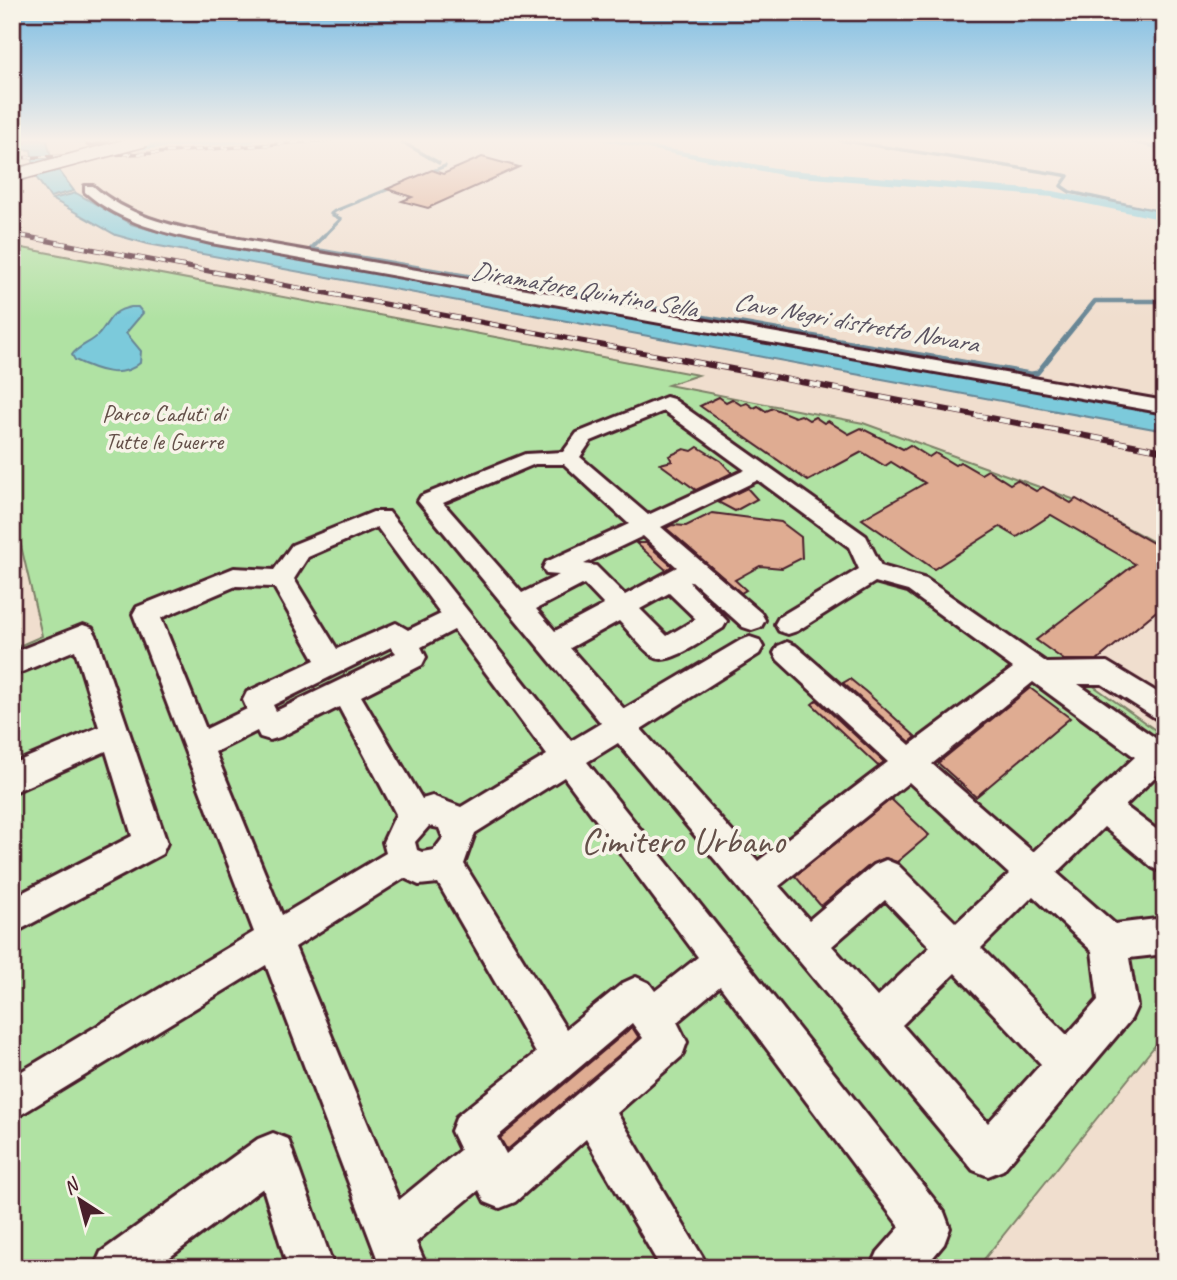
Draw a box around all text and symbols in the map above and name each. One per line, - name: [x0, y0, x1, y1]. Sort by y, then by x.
- water label: Diramatore Quintino Sella: [469, 253, 702, 326]
- water label: Cavo Negri distretto Novara: [731, 285, 983, 361]
- park label: Parco Caduti di Tutte le Guerre: [102, 398, 229, 456]
- park label: Cimitero Urbano: [581, 817, 787, 864]
- north arrow: [46, 1164, 116, 1234]
- text: N: [59, 1172, 85, 1200]

